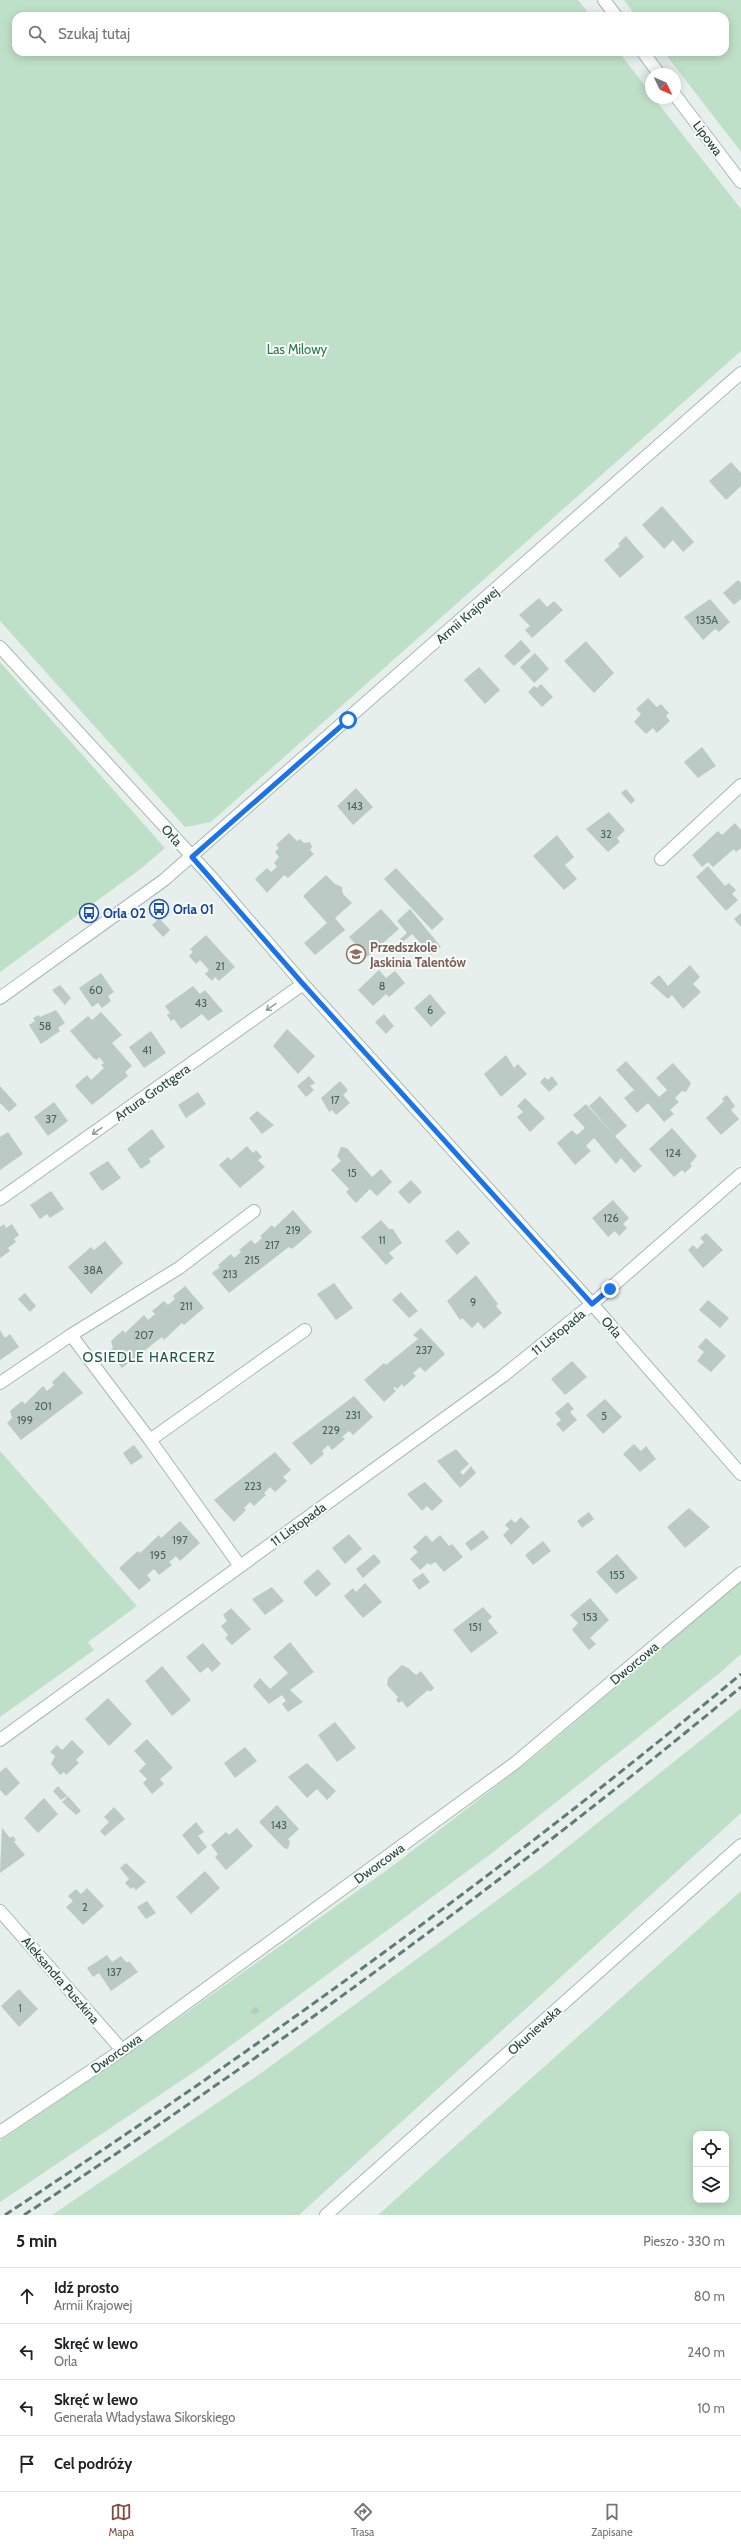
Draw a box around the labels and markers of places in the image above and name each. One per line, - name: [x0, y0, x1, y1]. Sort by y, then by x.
- bus stop icon: Orla 01: [148, 898, 170, 920]
- place label: Orla 01: [173, 901, 214, 917]
- bus stop icon: Orla 02: [78, 902, 100, 924]
- place label: Orla 02: [103, 905, 146, 921]
- place label: Przedszkole Jaskinia Talentów: [369, 939, 467, 970]
- school or university icon: Przedszkole Jaskinia Talentów: [345, 943, 367, 965]

